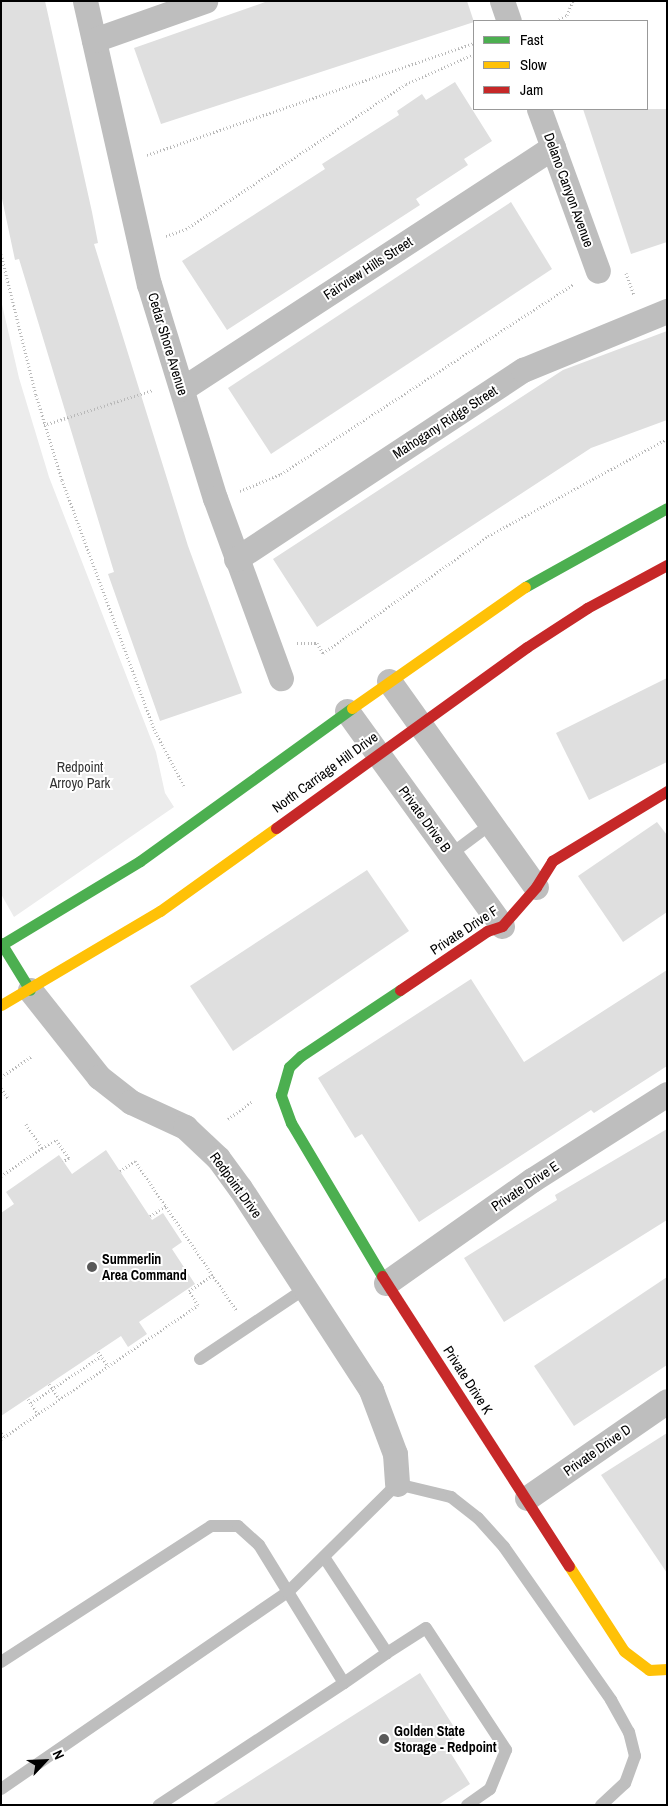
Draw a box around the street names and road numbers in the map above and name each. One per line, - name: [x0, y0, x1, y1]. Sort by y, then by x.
- street label: Delano Canyon Avenue: [540, 130, 598, 250]
- street label: Fairview Hills Street: [320, 233, 416, 303]
- street label: Cedar Shore Avenue: [144, 290, 192, 398]
- street label: Mahogany Ridge Street: [390, 382, 500, 462]
- street label: North Carriage Hill Drive: [269, 728, 381, 816]
- street label: Private Drive B: [395, 783, 455, 855]
- street label: Private Drive F: [427, 902, 501, 958]
- street label: Redpoint Drive: [207, 1149, 265, 1221]
- street label: Private Drive E: [488, 1157, 562, 1215]
- street label: Private Drive K: [440, 1343, 496, 1417]
- street label: Private Drive D: [560, 1421, 634, 1479]

